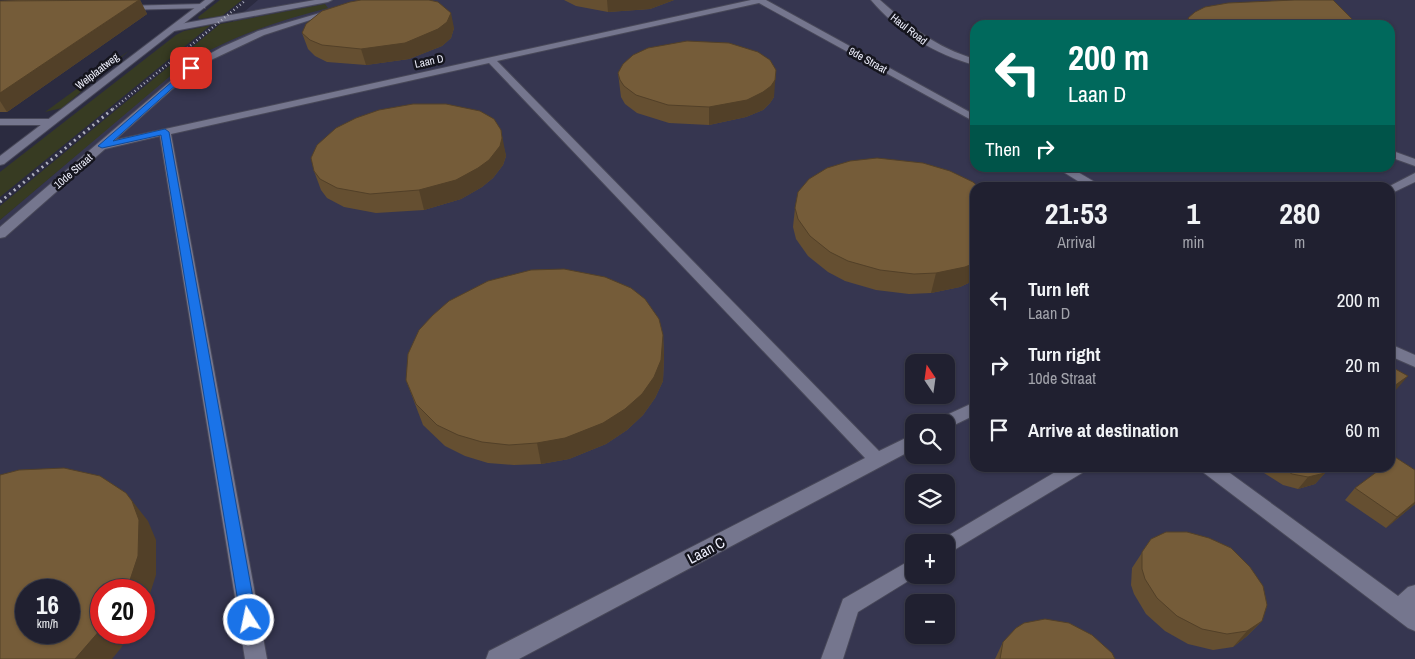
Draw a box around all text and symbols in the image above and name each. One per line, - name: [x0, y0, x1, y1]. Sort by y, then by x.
- street label: Haul Road: [888, 10, 930, 48]
- text: 200 m: [1068, 34, 1149, 81]
- icon: left: [985, 40, 1050, 105]
- street label: 9de Straat: [846, 44, 890, 76]
- pin: [170, 47, 212, 89]
- street label: Welplaatweg: [72, 50, 122, 92]
- street label: Laan D: [413, 51, 445, 71]
- icon: arrive: [177, 54, 205, 82]
- text: Laan D: [1068, 79, 1126, 109]
- icon: right: [1031, 135, 1059, 163]
- text: Then: [985, 136, 1021, 162]
- street label: 10de Straat: [51, 150, 96, 192]
- text: 21:53: [1045, 193, 1108, 233]
- text: 1: [1187, 193, 1200, 233]
- text: 280: [1279, 193, 1320, 233]
- text: Arrival: [1057, 231, 1095, 253]
- text: min: [1182, 231, 1204, 253]
- text: m: [1294, 231, 1305, 253]
- text: Turn left: [1028, 276, 1089, 302]
- icon: left: [985, 286, 1013, 314]
- text: 200 m: [1337, 287, 1380, 313]
- text: Laan D: [1028, 302, 1070, 324]
- text: Turn right: [1028, 341, 1100, 367]
- icon: right: [985, 351, 1013, 379]
- text: 20 m: [1345, 352, 1380, 378]
- north arrow: [905, 354, 955, 404]
- map controls: [905, 354, 955, 644]
- text: 10de Straat: [1028, 367, 1096, 389]
- button: search: [905, 414, 955, 464]
- icon: arrive: [985, 416, 1013, 444]
- text: Arrive at destination: [1028, 417, 1179, 443]
- text: 60 m: [1345, 417, 1380, 443]
- button: layers: [905, 474, 955, 524]
- street label: Laan C: [684, 531, 729, 569]
- button: +: [905, 534, 955, 584]
- speed limit sign: 20: [90, 579, 155, 644]
- text: 16: [36, 588, 59, 622]
- position arrow: [222, 593, 274, 645]
- button: −: [905, 594, 955, 644]
- text: km/h: [37, 616, 58, 632]

